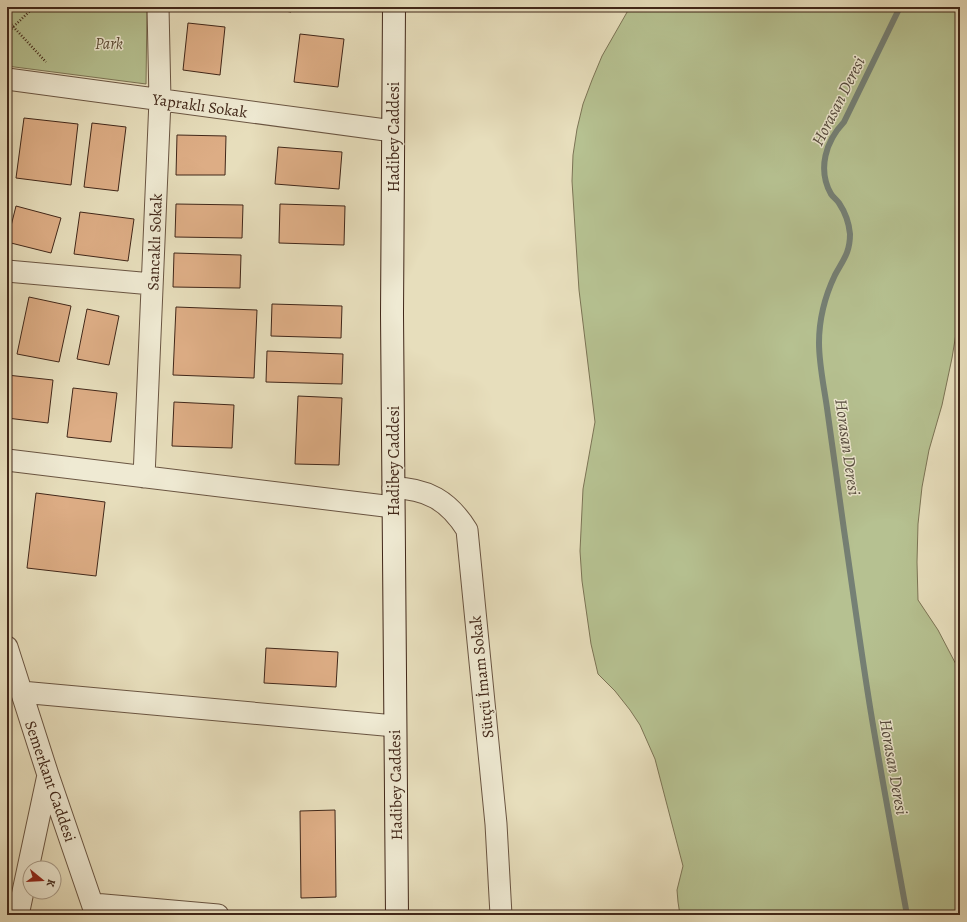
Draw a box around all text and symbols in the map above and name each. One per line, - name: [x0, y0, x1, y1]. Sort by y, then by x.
- park label: Park: [95, 33, 123, 55]
- water label: Horasan Deresi: [806, 52, 871, 150]
- street label: Hadibey Caddesi: [383, 82, 405, 192]
- street label: Yapraklı Sokak: [150, 88, 249, 124]
- street label: Sancaklı Sokak: [142, 193, 168, 291]
- water label: Horasan Deresi: [829, 397, 866, 497]
- street label: Hadibey Caddesi: [383, 406, 405, 516]
- street label: Sütçü İmam Sokak: [465, 615, 499, 739]
- water label: Horasan Deresi: [874, 717, 913, 817]
- street label: Semerkant Caddesi: [19, 718, 81, 845]
- street label: Hadibey Caddesi: [384, 729, 408, 841]
- north arrow: [22, 860, 62, 900]
- text: K: [43, 877, 59, 889]

